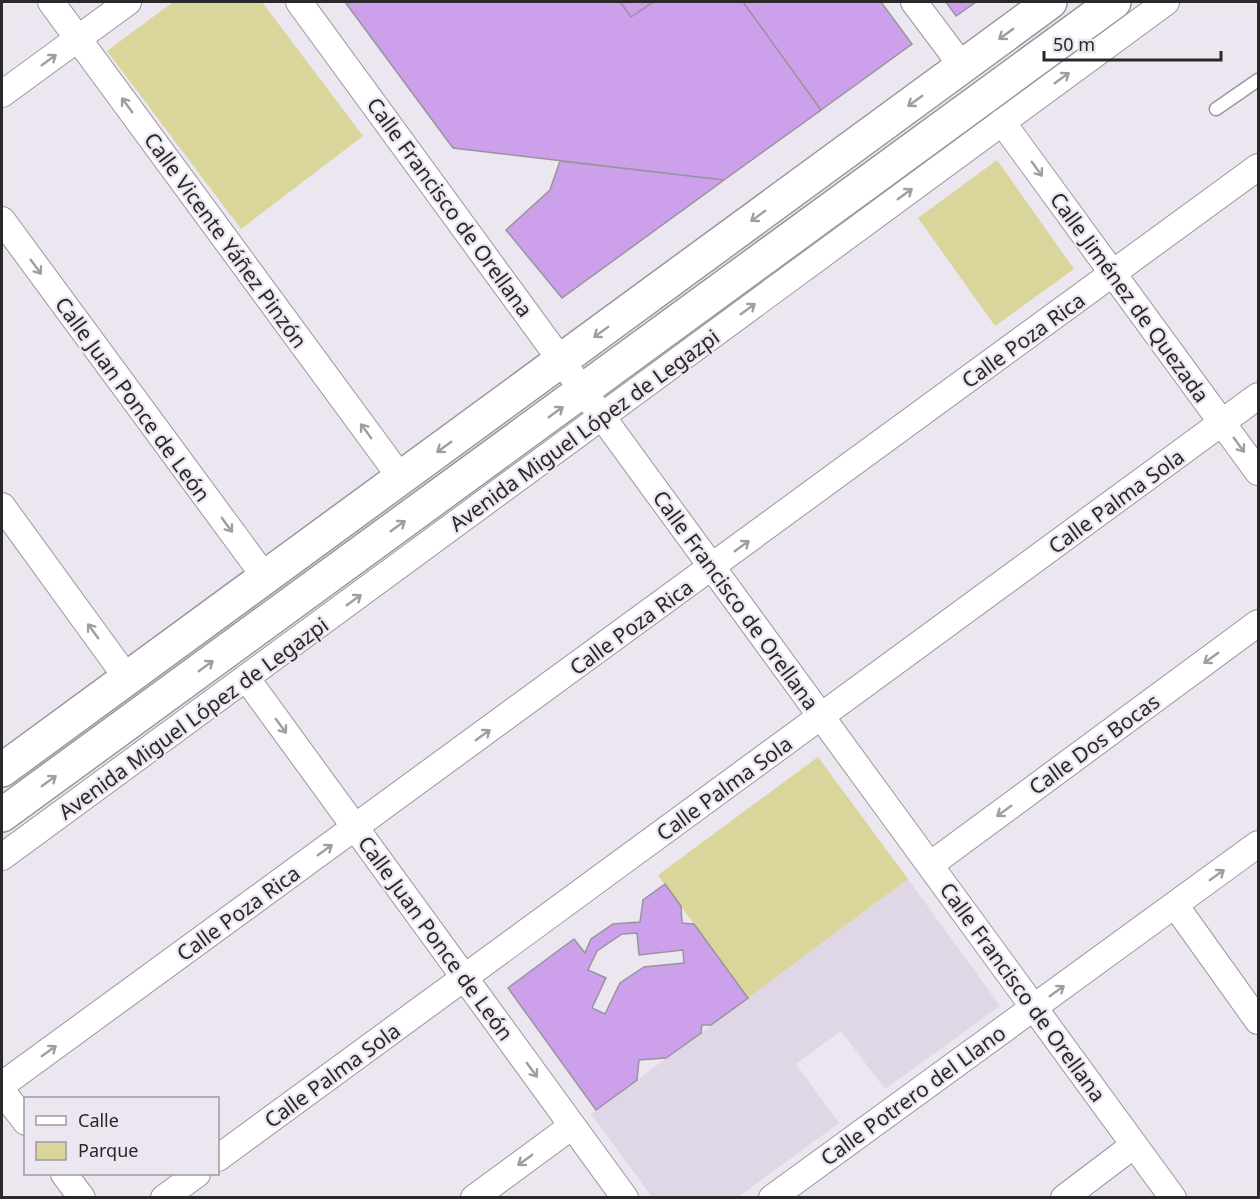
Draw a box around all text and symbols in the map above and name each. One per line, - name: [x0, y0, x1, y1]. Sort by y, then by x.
- scale bar: [1044, 24, 1221, 62]
- one-way arrow: [999, 28, 1015, 40]
- text: 50 m: [1053, 32, 1095, 56]
- one-way arrow: [40, 54, 56, 66]
- one-way arrow: [1053, 72, 1069, 84]
- street label: Calle Francisco de Orellana: [361, 92, 539, 322]
- one-way arrow: [907, 95, 923, 107]
- one-way arrow: [121, 97, 133, 113]
- street label: Calle Vicente Yáñez Pinzón: [138, 127, 314, 353]
- one-way arrow: [1030, 161, 1043, 177]
- street label: Calle Jiménez de Quezada: [1044, 186, 1216, 408]
- one-way arrow: [896, 188, 912, 200]
- one-way arrow: [750, 210, 766, 222]
- one-way arrow: [30, 259, 42, 275]
- street label: Calle Poza Rica: [956, 286, 1090, 394]
- street label: Calle Juan Ponce de León: [49, 291, 217, 507]
- one-way arrow: [739, 303, 755, 316]
- street label: Avenida Miguel López de Legazpi: [443, 323, 725, 537]
- one-way arrow: [593, 326, 609, 338]
- one-way arrow: [547, 405, 563, 418]
- one-way arrow: [360, 424, 373, 440]
- one-way arrow: [1233, 437, 1245, 453]
- one-way arrow: [436, 441, 452, 453]
- street label: Calle Palma Sola: [1042, 442, 1190, 560]
- street label: Calle Francisco de Orellana: [647, 485, 825, 715]
- one-way arrow: [221, 517, 233, 533]
- one-way arrow: [390, 520, 406, 533]
- one-way arrow: [734, 540, 750, 552]
- street label: Calle Poza Rica: [564, 573, 698, 681]
- one-way arrow: [346, 593, 362, 606]
- street label: Avenida Miguel López de Legazpi: [52, 611, 334, 825]
- one-way arrow: [86, 623, 99, 639]
- one-way arrow: [1204, 651, 1220, 664]
- one-way arrow: [198, 660, 214, 672]
- street label: Calle Dos Bocas: [1023, 687, 1165, 801]
- one-way arrow: [275, 717, 287, 733]
- one-way arrow: [475, 729, 491, 741]
- street label: Calle Palma Sola: [650, 729, 798, 847]
- one-way arrow: [40, 774, 56, 787]
- one-way arrow: [996, 805, 1012, 817]
- street label: Calle Juan Ponce de León: [352, 830, 520, 1046]
- one-way arrow: [317, 843, 333, 856]
- street label: Calle Poza Rica: [171, 859, 305, 967]
- one-way arrow: [1208, 868, 1224, 881]
- street label: Calle Francisco de Orellana: [934, 877, 1112, 1107]
- one-way arrow: [1049, 984, 1065, 997]
- street label: Calle Palma Sola: [258, 1016, 406, 1134]
- street label: Calle Potrero del Llano: [815, 1018, 1011, 1172]
- one-way arrow: [40, 1045, 56, 1057]
- one-way arrow: [526, 1062, 538, 1078]
- legend: [24, 1097, 219, 1175]
- text: Calle: [78, 1108, 119, 1132]
- text: Parque: [78, 1138, 138, 1162]
- one-way arrow: [517, 1153, 533, 1166]

